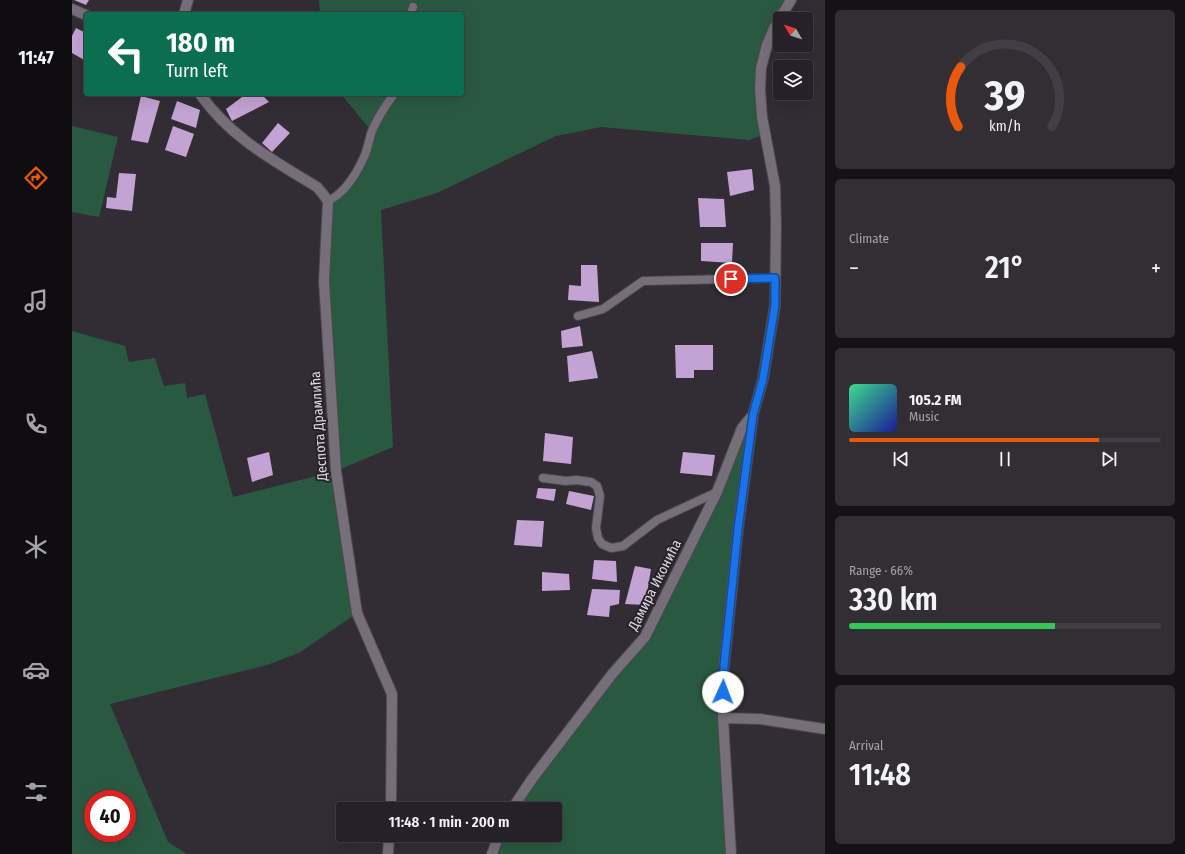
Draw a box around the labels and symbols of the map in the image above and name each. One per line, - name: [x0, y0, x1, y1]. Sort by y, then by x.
- north arrow: [773, 12, 813, 52]
- pin: [714, 262, 748, 296]
- street label: Деспота Драмлића: [307, 370, 331, 482]
- street label: Дамира Иконића: [624, 537, 685, 634]
- position arrow: [702, 671, 744, 713]
- speed limit sign: 40: [84, 790, 136, 842]

